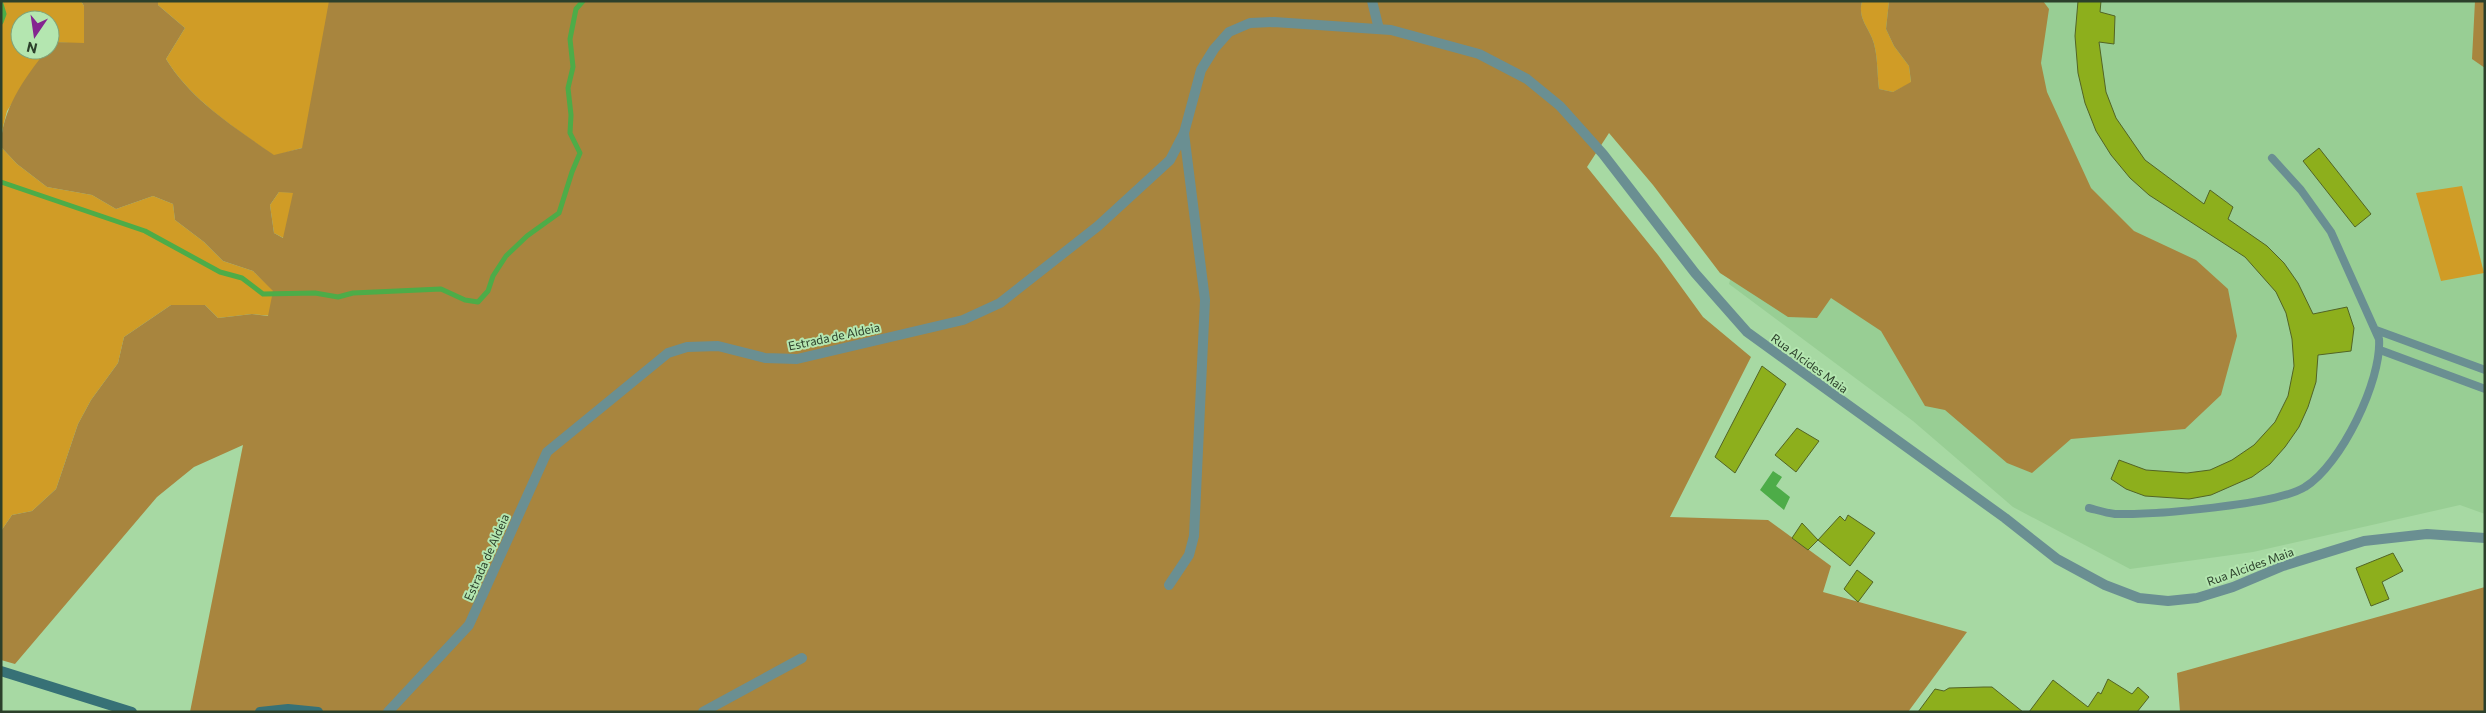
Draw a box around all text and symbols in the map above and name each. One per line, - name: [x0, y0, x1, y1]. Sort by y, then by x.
- north arrow: [10, 10, 60, 60]
- text: N: [25, 39, 39, 58]
- street label: Estrada de Aldeia: [787, 319, 881, 353]
- street label: Rua Alcides Maia: [1769, 330, 1851, 396]
- street label: Estrada de Aldeia: [461, 511, 511, 603]
- street label: Rua Alcides Maia: [2205, 544, 2295, 588]

